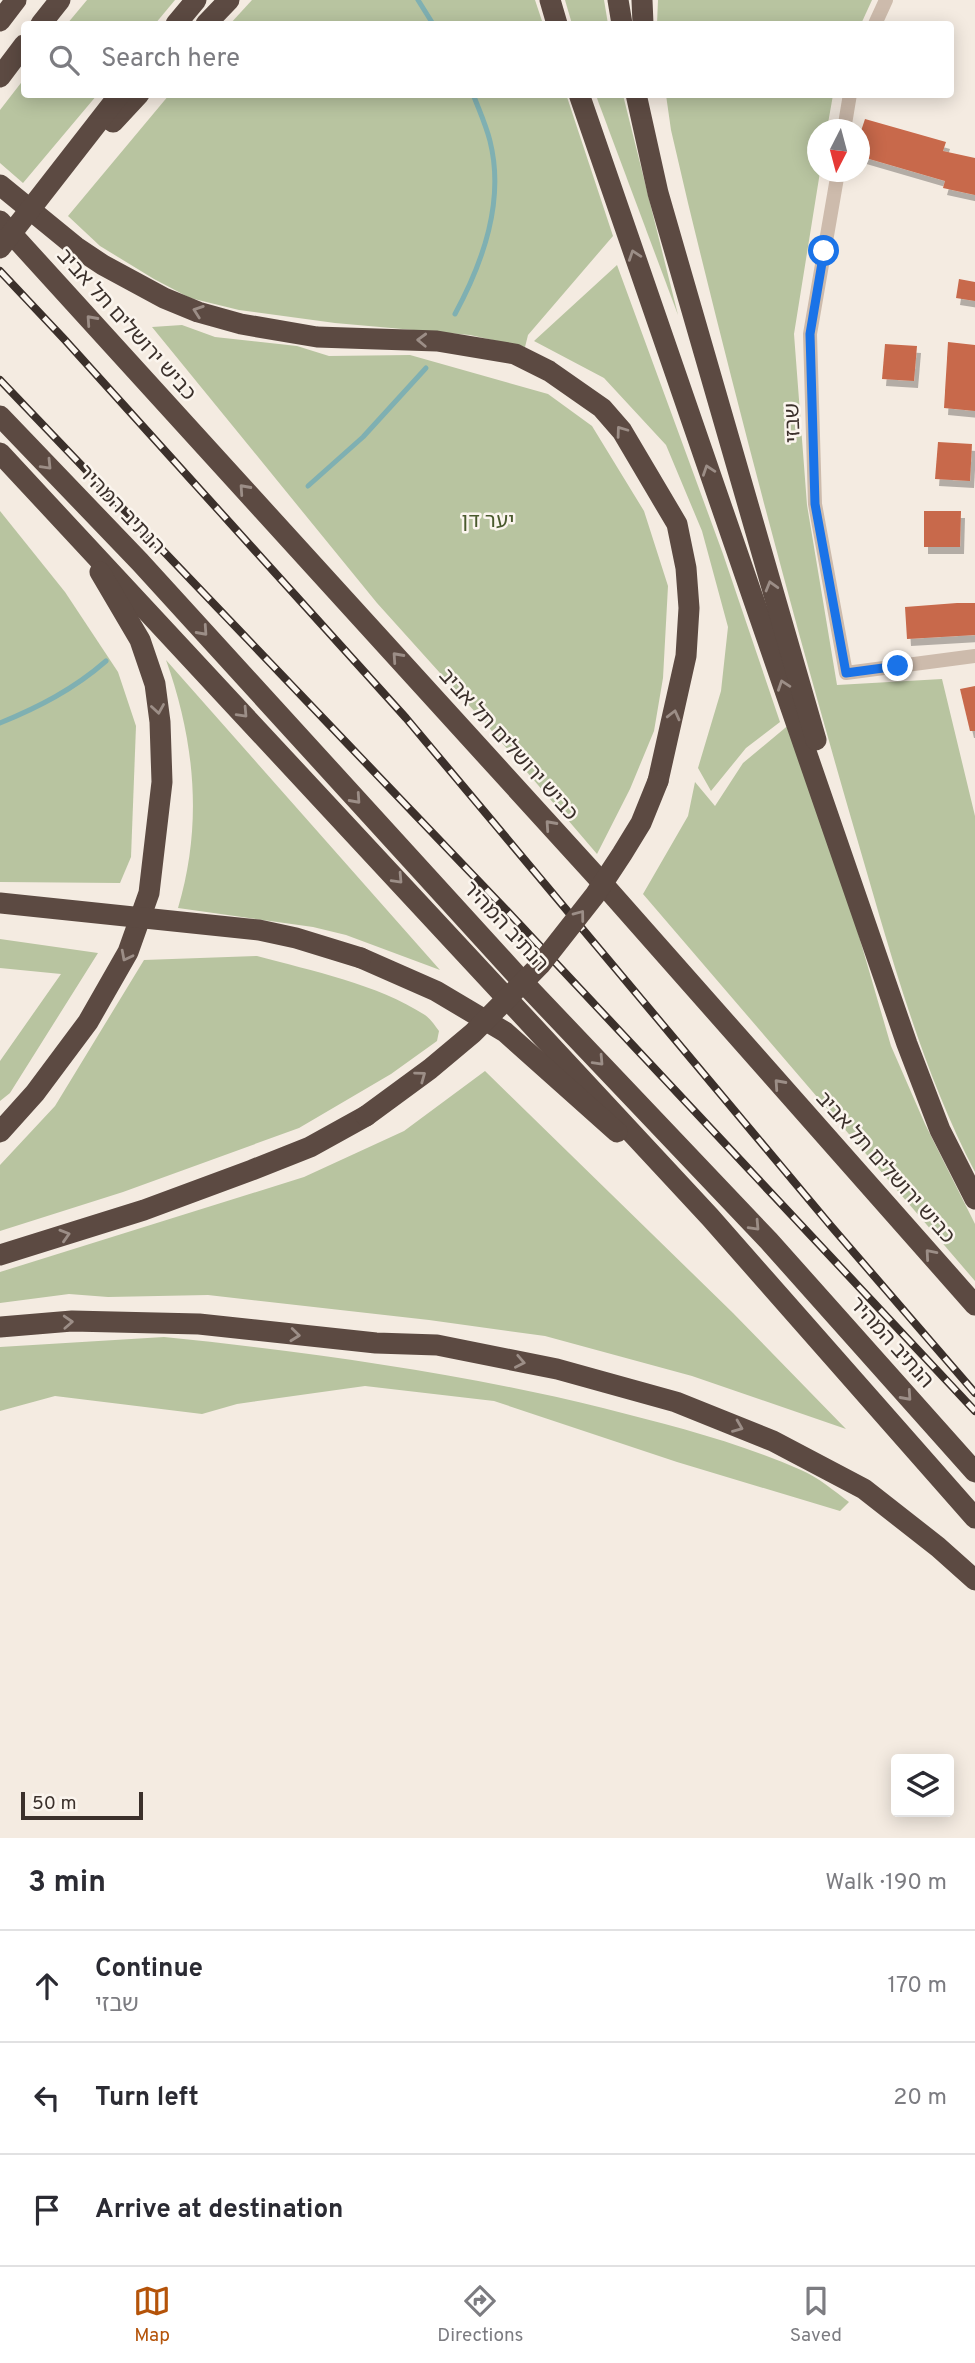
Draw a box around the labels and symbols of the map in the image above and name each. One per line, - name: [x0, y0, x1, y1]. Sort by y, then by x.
- north arrow: [807, 119, 870, 182]
- route start: [808, 235, 839, 266]
- street label: כביש ירושלים תל אביב: [50, 243, 201, 407]
- one-way arrow: [628, 249, 642, 262]
- one-way arrow: [192, 305, 204, 319]
- one-way arrow: [87, 315, 99, 328]
- one-way arrow: [416, 333, 427, 348]
- street label: שבזי: [779, 403, 808, 443]
- one-way arrow: [617, 427, 630, 439]
- one-way arrow: [39, 457, 52, 470]
- street label: הנתיב המהיר: [72, 460, 170, 560]
- one-way arrow: [702, 464, 716, 477]
- one-way arrow: [240, 484, 252, 497]
- park label: יער דן: [462, 508, 514, 535]
- one-way arrow: [764, 580, 779, 592]
- one-way arrow: [194, 623, 207, 636]
- route end: [882, 650, 913, 681]
- one-way arrow: [393, 652, 405, 665]
- street label: כביש ירושלים תל אביב: [432, 663, 583, 827]
- one-way arrow: [777, 679, 791, 691]
- one-way arrow: [151, 703, 166, 715]
- one-way arrow: [235, 705, 247, 718]
- one-way arrow: [666, 709, 680, 721]
- one-way arrow: [348, 791, 360, 804]
- one-way arrow: [546, 820, 558, 833]
- one-way arrow: [389, 871, 402, 884]
- street label: הנתיב המהיר: [456, 876, 554, 978]
- one-way arrow: [572, 910, 585, 923]
- one-way arrow: [120, 949, 134, 961]
- one-way arrow: [591, 1052, 604, 1065]
- one-way arrow: [413, 1072, 426, 1085]
- one-way arrow: [775, 1079, 787, 1092]
- street label: כביש ירושלים תל אביב: [809, 1086, 960, 1250]
- one-way arrow: [747, 1218, 760, 1231]
- one-way arrow: [59, 1229, 71, 1244]
- one-way arrow: [926, 1249, 938, 1262]
- street label: הנתיב המהיר: [843, 1292, 939, 1394]
- one-way arrow: [63, 1314, 74, 1329]
- one-way arrow: [289, 1327, 301, 1342]
- one-way arrow: [514, 1353, 526, 1368]
- one-way arrow: [899, 1387, 911, 1400]
- one-way arrow: [730, 1419, 743, 1433]
- scale bar: [21, 1789, 144, 1821]

